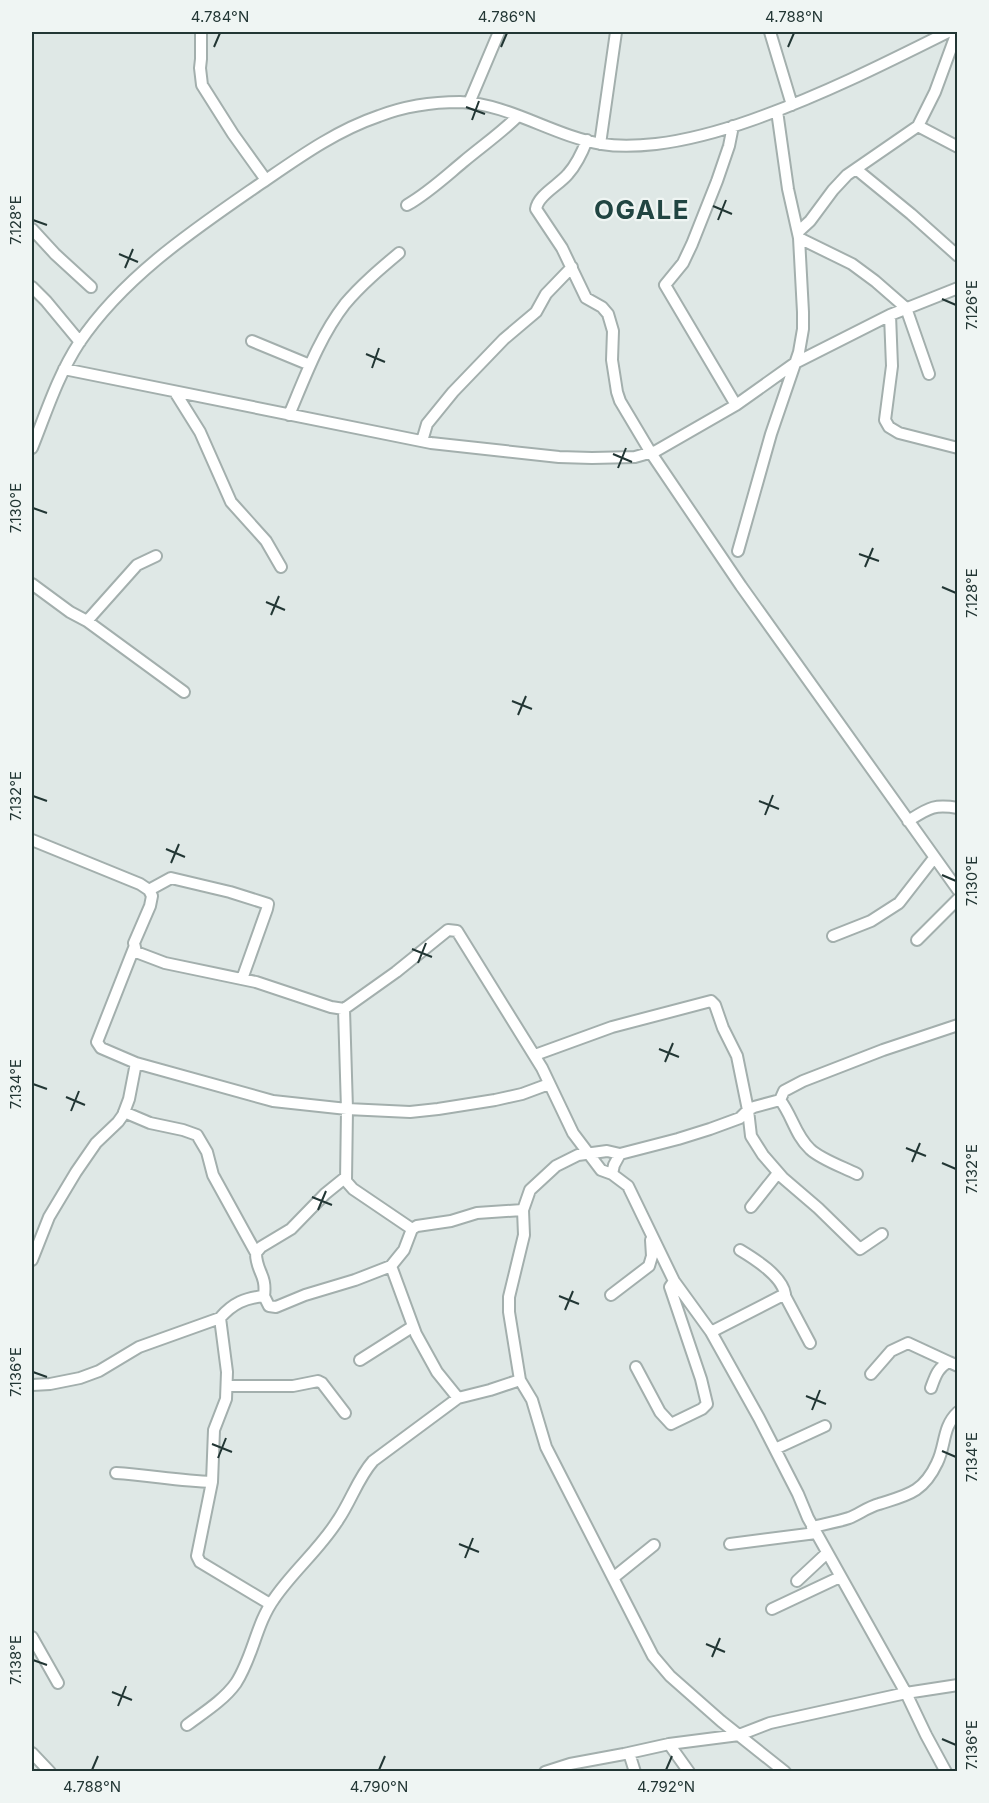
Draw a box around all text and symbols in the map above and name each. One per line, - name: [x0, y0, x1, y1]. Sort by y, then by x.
- text: 4.784°N: [191, 7, 249, 26]
- text: 4.786°N: [478, 7, 536, 26]
- text: 4.788°N: [765, 7, 823, 26]
- district label: OGALE: [594, 194, 690, 225]
- text: 7.128°E: [6, 195, 25, 245]
- text: 7.126°E: [962, 280, 981, 330]
- text: 7.130°E: [6, 483, 25, 533]
- text: 7.128°E: [962, 568, 981, 618]
- text: 7.132°E: [6, 771, 25, 821]
- text: 7.130°E: [962, 856, 981, 906]
- text: 7.134°E: [6, 1059, 25, 1109]
- text: 7.132°E: [962, 1144, 981, 1194]
- text: 7.136°E: [6, 1347, 25, 1397]
- text: 7.134°E: [962, 1432, 981, 1482]
- text: 7.138°E: [6, 1635, 25, 1685]
- text: 7.136°E: [962, 1720, 981, 1770]
- text: 4.788°N: [63, 1777, 121, 1796]
- text: 4.790°N: [350, 1777, 408, 1796]
- text: 4.792°N: [637, 1777, 695, 1796]

